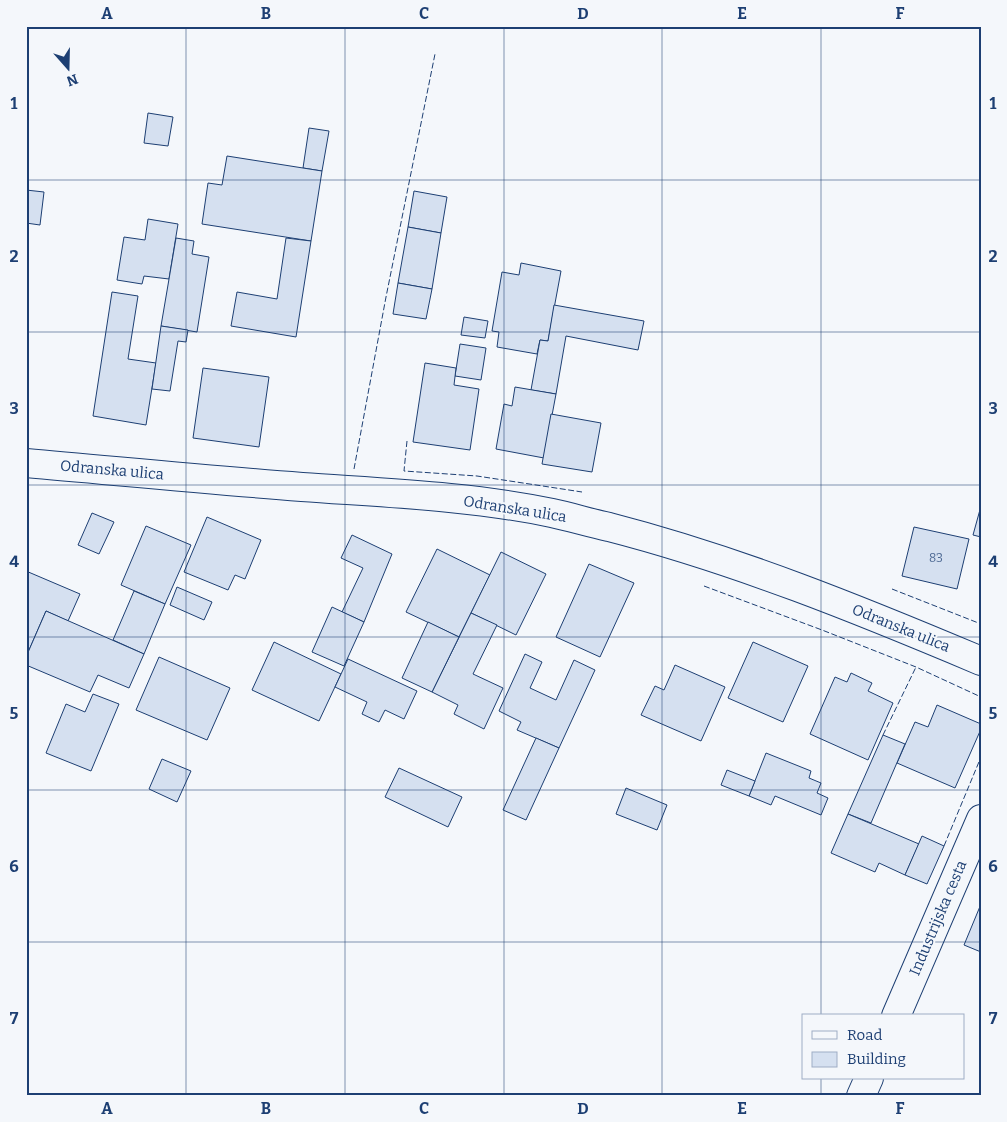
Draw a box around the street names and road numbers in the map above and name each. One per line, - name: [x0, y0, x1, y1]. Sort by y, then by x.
- street label: Odranska ulica: [59, 457, 165, 483]
- street label: Odranska ulica: [462, 492, 568, 526]
- street label: Odranska ulica: [849, 600, 953, 656]
- street label: Industrijska cesta: [906, 858, 970, 978]

